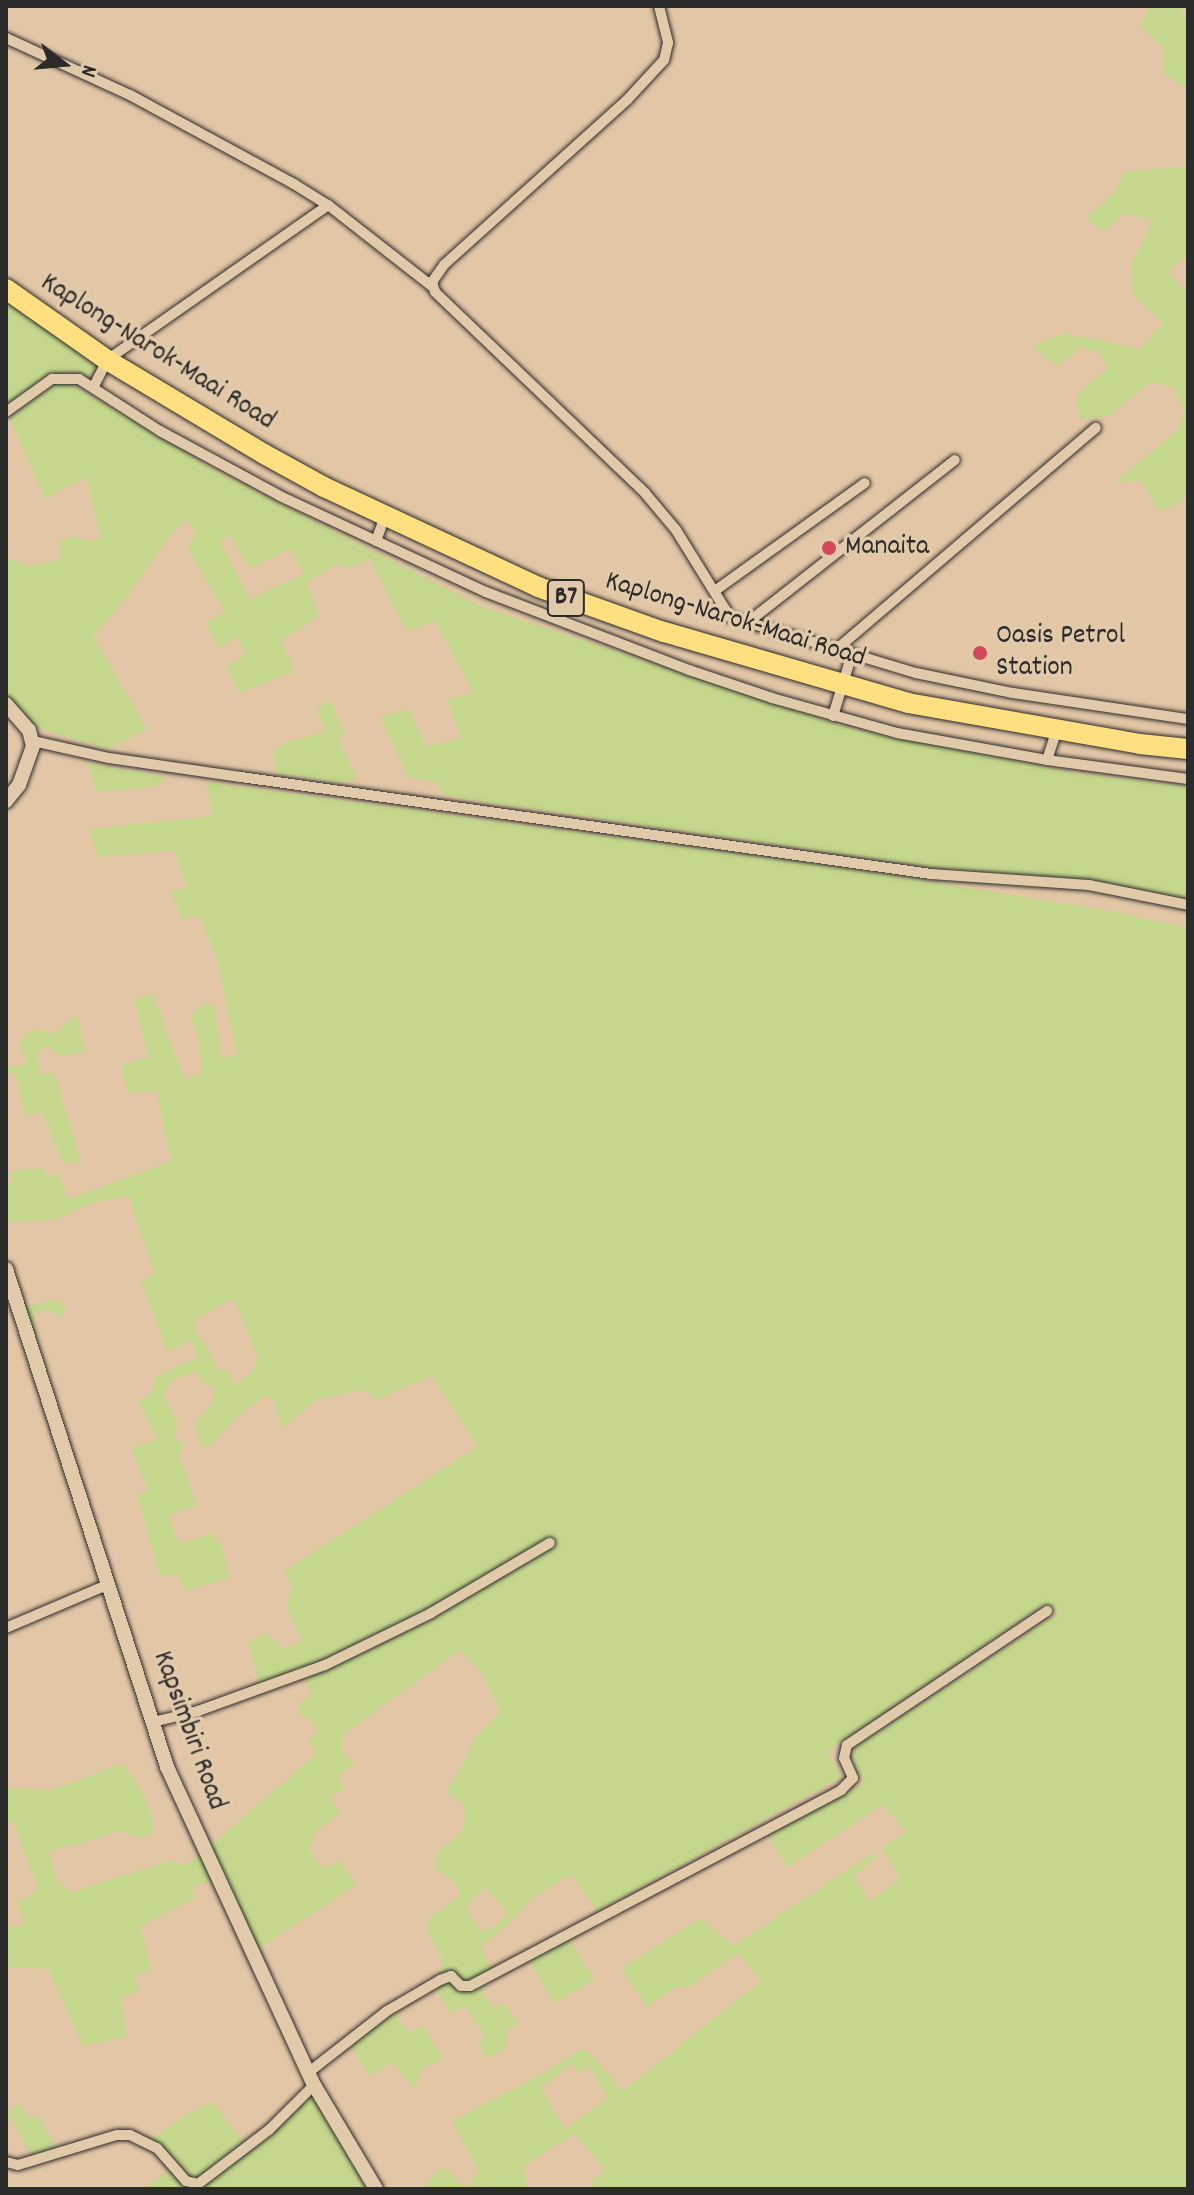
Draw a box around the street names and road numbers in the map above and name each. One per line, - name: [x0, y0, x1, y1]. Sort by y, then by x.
- street label: Kaplong-Narok-Maai Road: [33, 267, 281, 439]
- street label: Kaplong-Narok-Maai Road: [601, 565, 869, 677]
- road number: B7: [546, 576, 586, 620]
- street label: Kapsimbiri Road: [144, 1647, 232, 1815]

